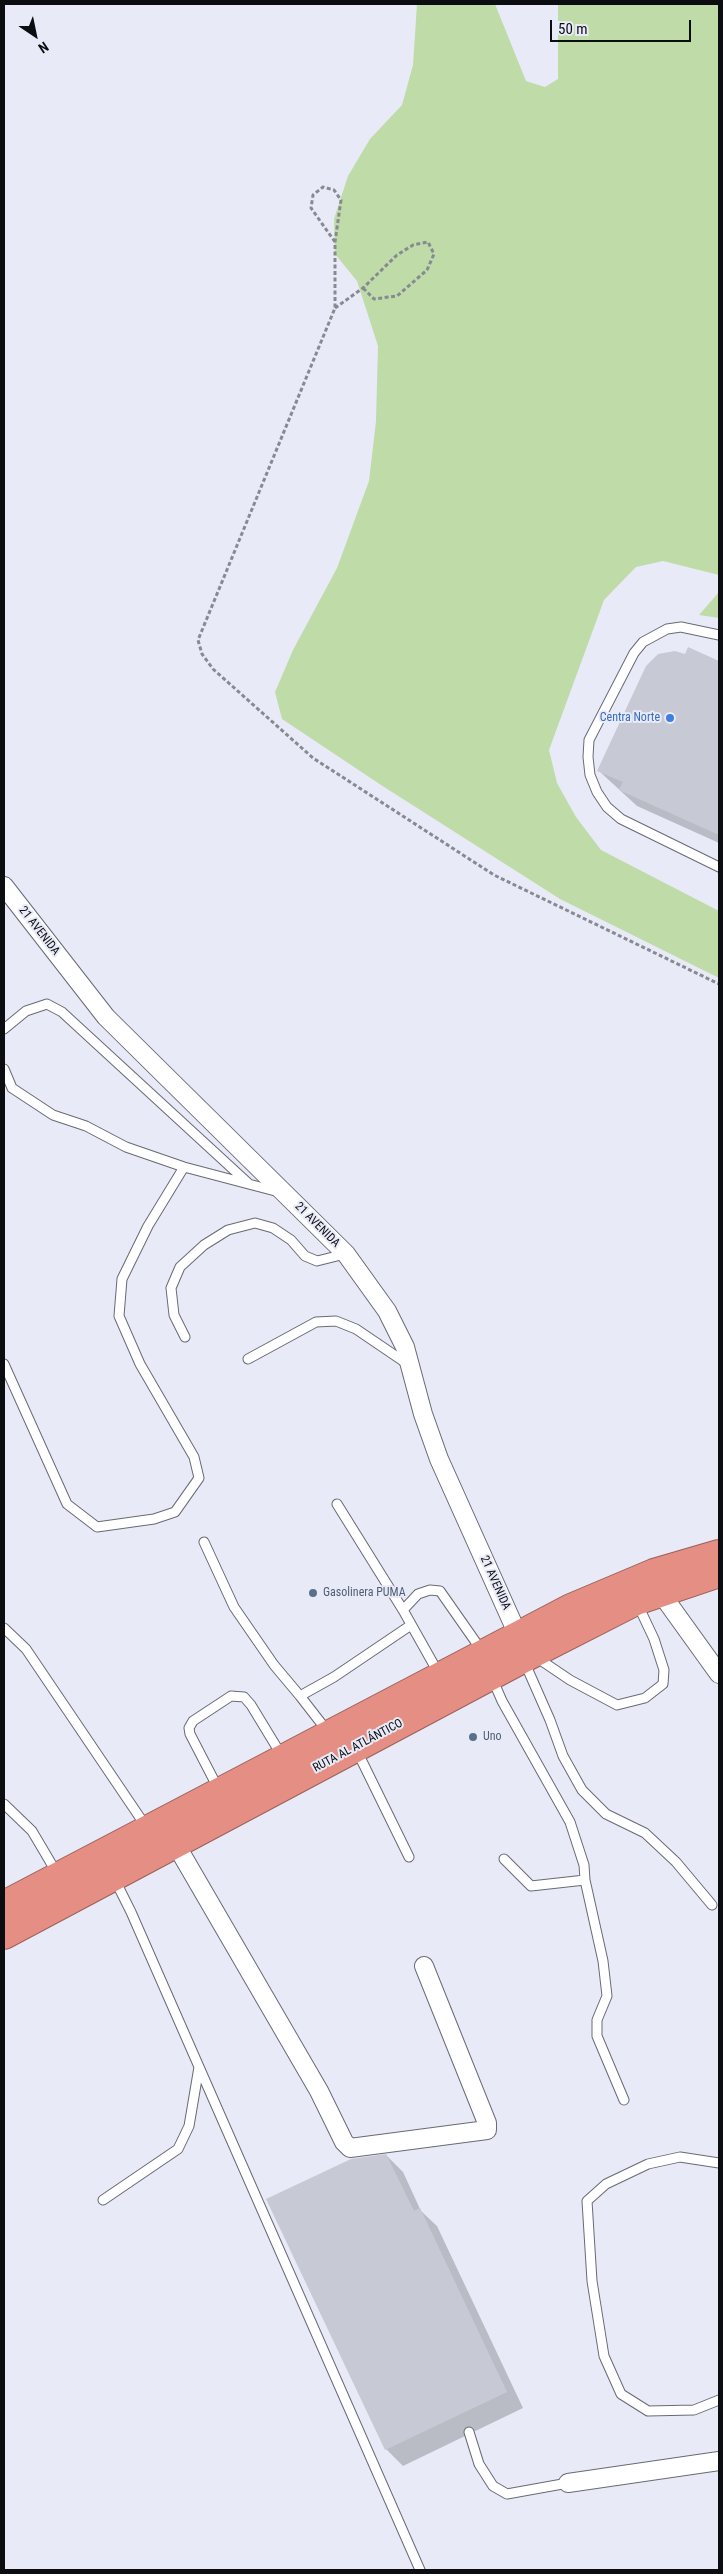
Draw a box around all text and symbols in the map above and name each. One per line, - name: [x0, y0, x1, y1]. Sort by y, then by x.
- north arrow: [10, 10, 60, 60]
- scale bar: [553, 10, 694, 42]
- text: 50 m: [558, 20, 588, 38]
- text: N: [35, 38, 51, 56]
- place label: Centra Norte: [600, 711, 660, 725]
- marker: Centra Norte: [664, 712, 676, 724]
- street label: 21 AVENIDA: [16, 904, 62, 958]
- street label: 21 AVENIDA: [291, 1199, 343, 1251]
- street label: 21 AVENIDA: [477, 1554, 513, 1612]
- place label: Gasolinera PUMA: [323, 1586, 406, 1600]
- marker: Gasolinera PUMA: [307, 1587, 319, 1599]
- street label: RUTA AL ATLÁNTICO: [311, 1716, 405, 1776]
- place label: Uno: [483, 1730, 502, 1744]
- marker: Uno: [467, 1731, 479, 1743]

